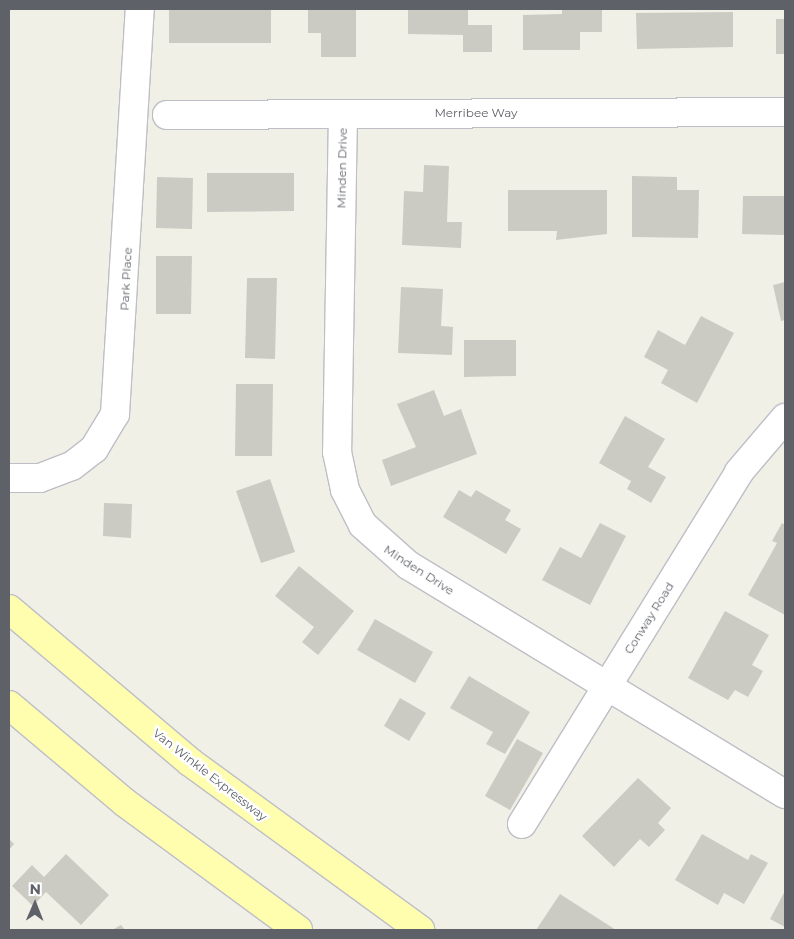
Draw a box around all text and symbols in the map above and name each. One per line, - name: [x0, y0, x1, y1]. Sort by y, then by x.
- street label: Merribee Way: [434, 106, 518, 120]
- street label: Minden Drive: [334, 127, 350, 209]
- street label: Park Place: [117, 247, 135, 311]
- street label: Minden Drive: [381, 542, 457, 598]
- street label: Conway Road: [621, 579, 677, 657]
- street label: Van Winkle Expressway: [150, 726, 270, 824]
- north arrow: [10, 879, 60, 929]
- text: N: [29, 880, 41, 898]

